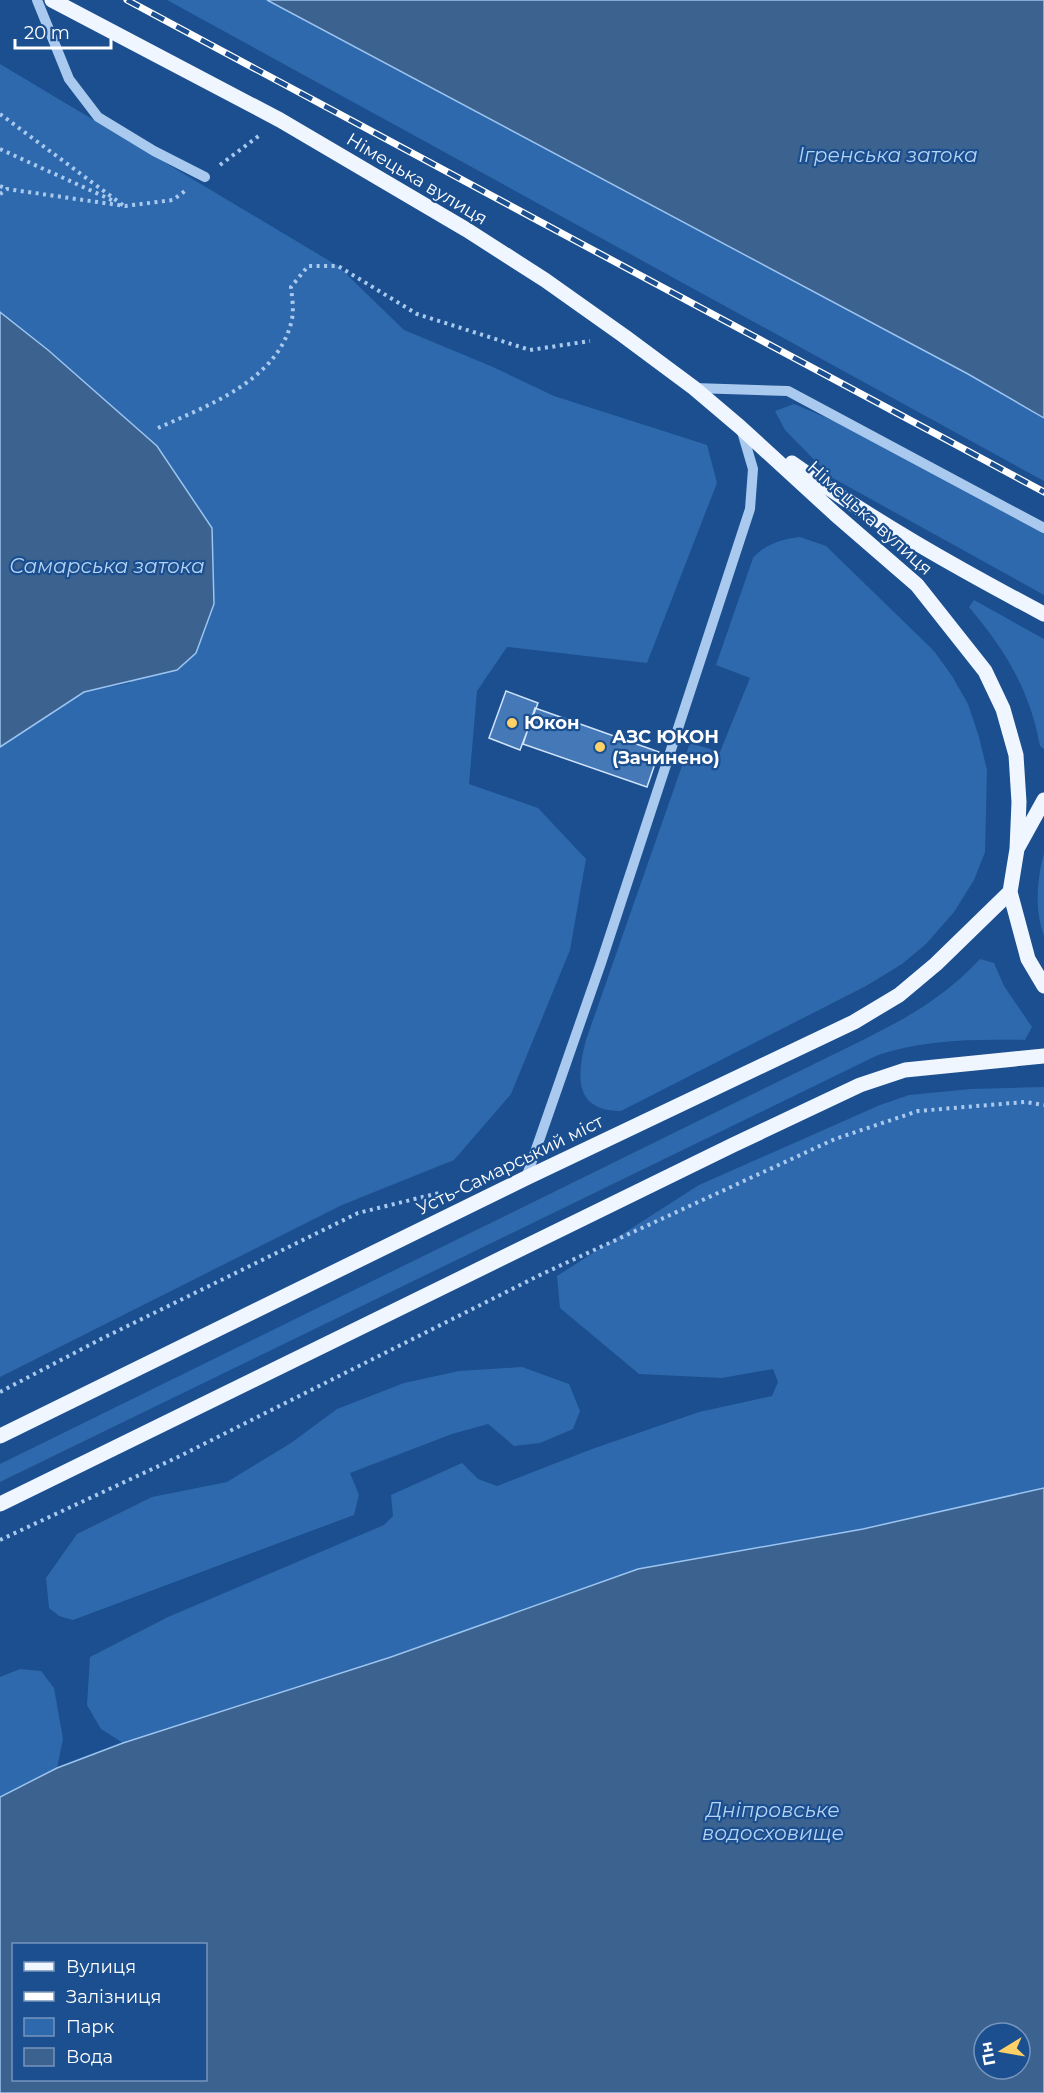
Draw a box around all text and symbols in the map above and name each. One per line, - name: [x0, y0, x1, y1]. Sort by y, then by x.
- scale bar: [15, 12, 111, 50]
- text: 20 m: [24, 22, 70, 44]
- street label: Німецька вулиця: [343, 128, 491, 230]
- water label: Ігренська затока: [798, 143, 978, 167]
- street label: Німецька вулиця: [803, 456, 937, 580]
- water label: Самарська затока: [9, 554, 205, 578]
- place label: Юкон: [524, 712, 580, 734]
- marker: Юкон: [505, 716, 519, 730]
- place label: АЗС ЮКОН (Зачинено): [612, 726, 720, 769]
- marker: АЗС ЮКОН (Зачинено): [593, 740, 607, 754]
- street label: Усть-Самарський міст: [413, 1110, 607, 1220]
- water label: Дніпровське водосховище: [702, 1798, 844, 1845]
- legend: [12, 1943, 207, 2081]
- text: Вулиця: [66, 1956, 136, 1978]
- text: Залізниця: [66, 1986, 161, 2008]
- text: Парк: [66, 2016, 115, 2038]
- north arrow: [972, 2021, 1032, 2081]
- text: Пн: [976, 2040, 999, 2067]
- text: Вода: [66, 2046, 113, 2068]

